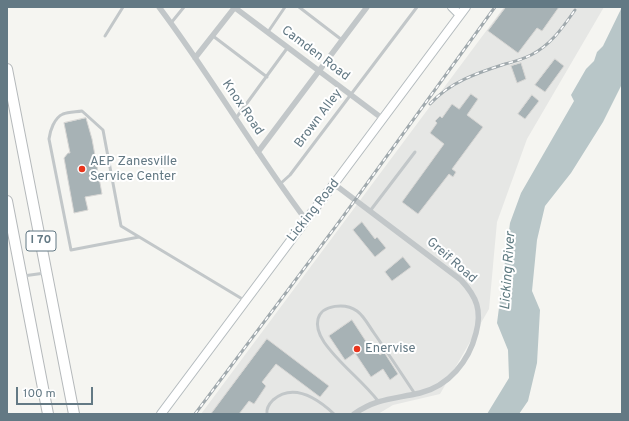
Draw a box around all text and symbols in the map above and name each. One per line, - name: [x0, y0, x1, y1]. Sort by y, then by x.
- street label: Camden Road: [278, 23, 352, 85]
- street label: Knox Road: [218, 78, 266, 138]
- street label: Brown Alley: [292, 87, 346, 151]
- place label: AEP Zanesville Service Center: [90, 154, 177, 185]
- marker: AEP Zanesville Service Center: [77, 164, 87, 174]
- street label: Licking Road: [285, 177, 343, 245]
- road number: I 70: [26, 231, 56, 251]
- water label: Licking River: [498, 231, 520, 311]
- street label: Greif Road: [423, 235, 479, 287]
- place label: Enervise: [365, 341, 415, 357]
- marker: Enervise: [352, 344, 362, 354]
- scale bar: [18, 379, 95, 405]
- text: 100 m: [23, 386, 56, 402]

